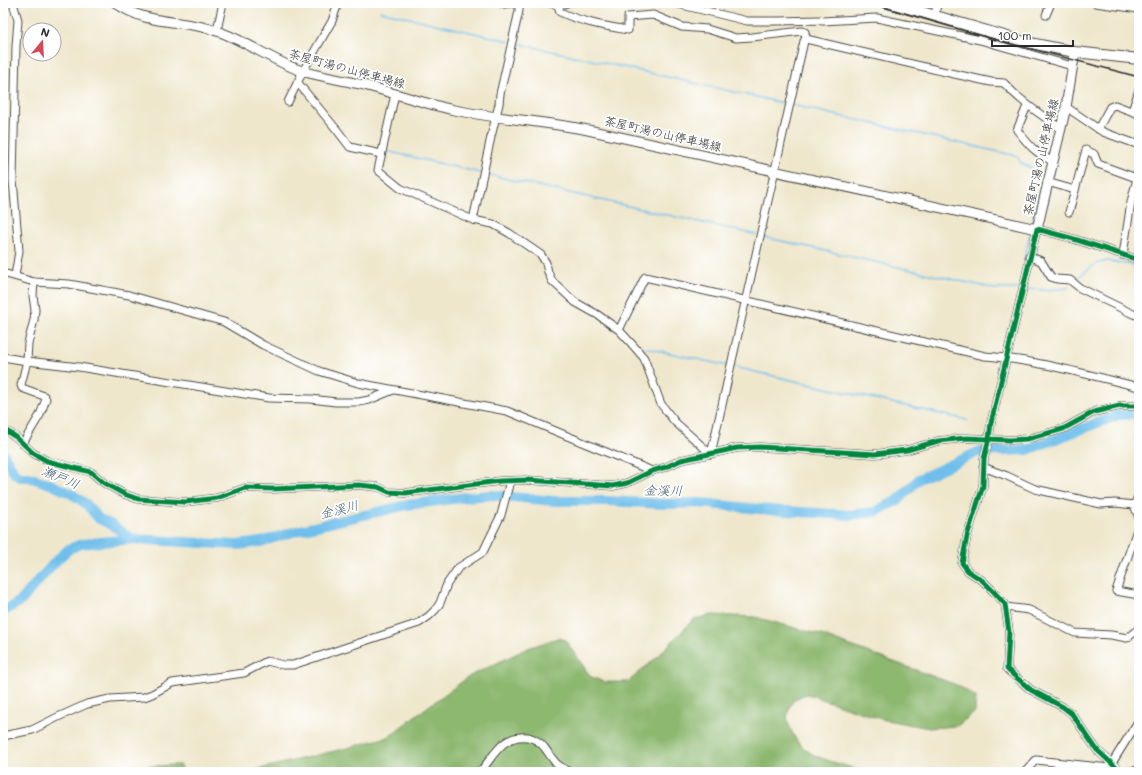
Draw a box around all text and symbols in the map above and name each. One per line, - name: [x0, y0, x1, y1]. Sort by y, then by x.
- north arrow: [22, 22, 62, 62]
- scale bar: [992, 22, 1073, 48]
- text: N: [39, 24, 52, 40]
- text: 100 m: [998, 27, 1032, 43]
- street label: 茶屋町湯の山停車場線: [287, 45, 407, 91]
- street label: 茶屋町湯の山停車場線: [1019, 97, 1061, 217]
- street label: 茶屋町湯の山停車場線: [603, 112, 723, 154]
- water label: 瀬戸川: [40, 461, 82, 492]
- water label: 金溪川: [643, 481, 683, 498]
- water label: 金溪川: [318, 496, 360, 521]

